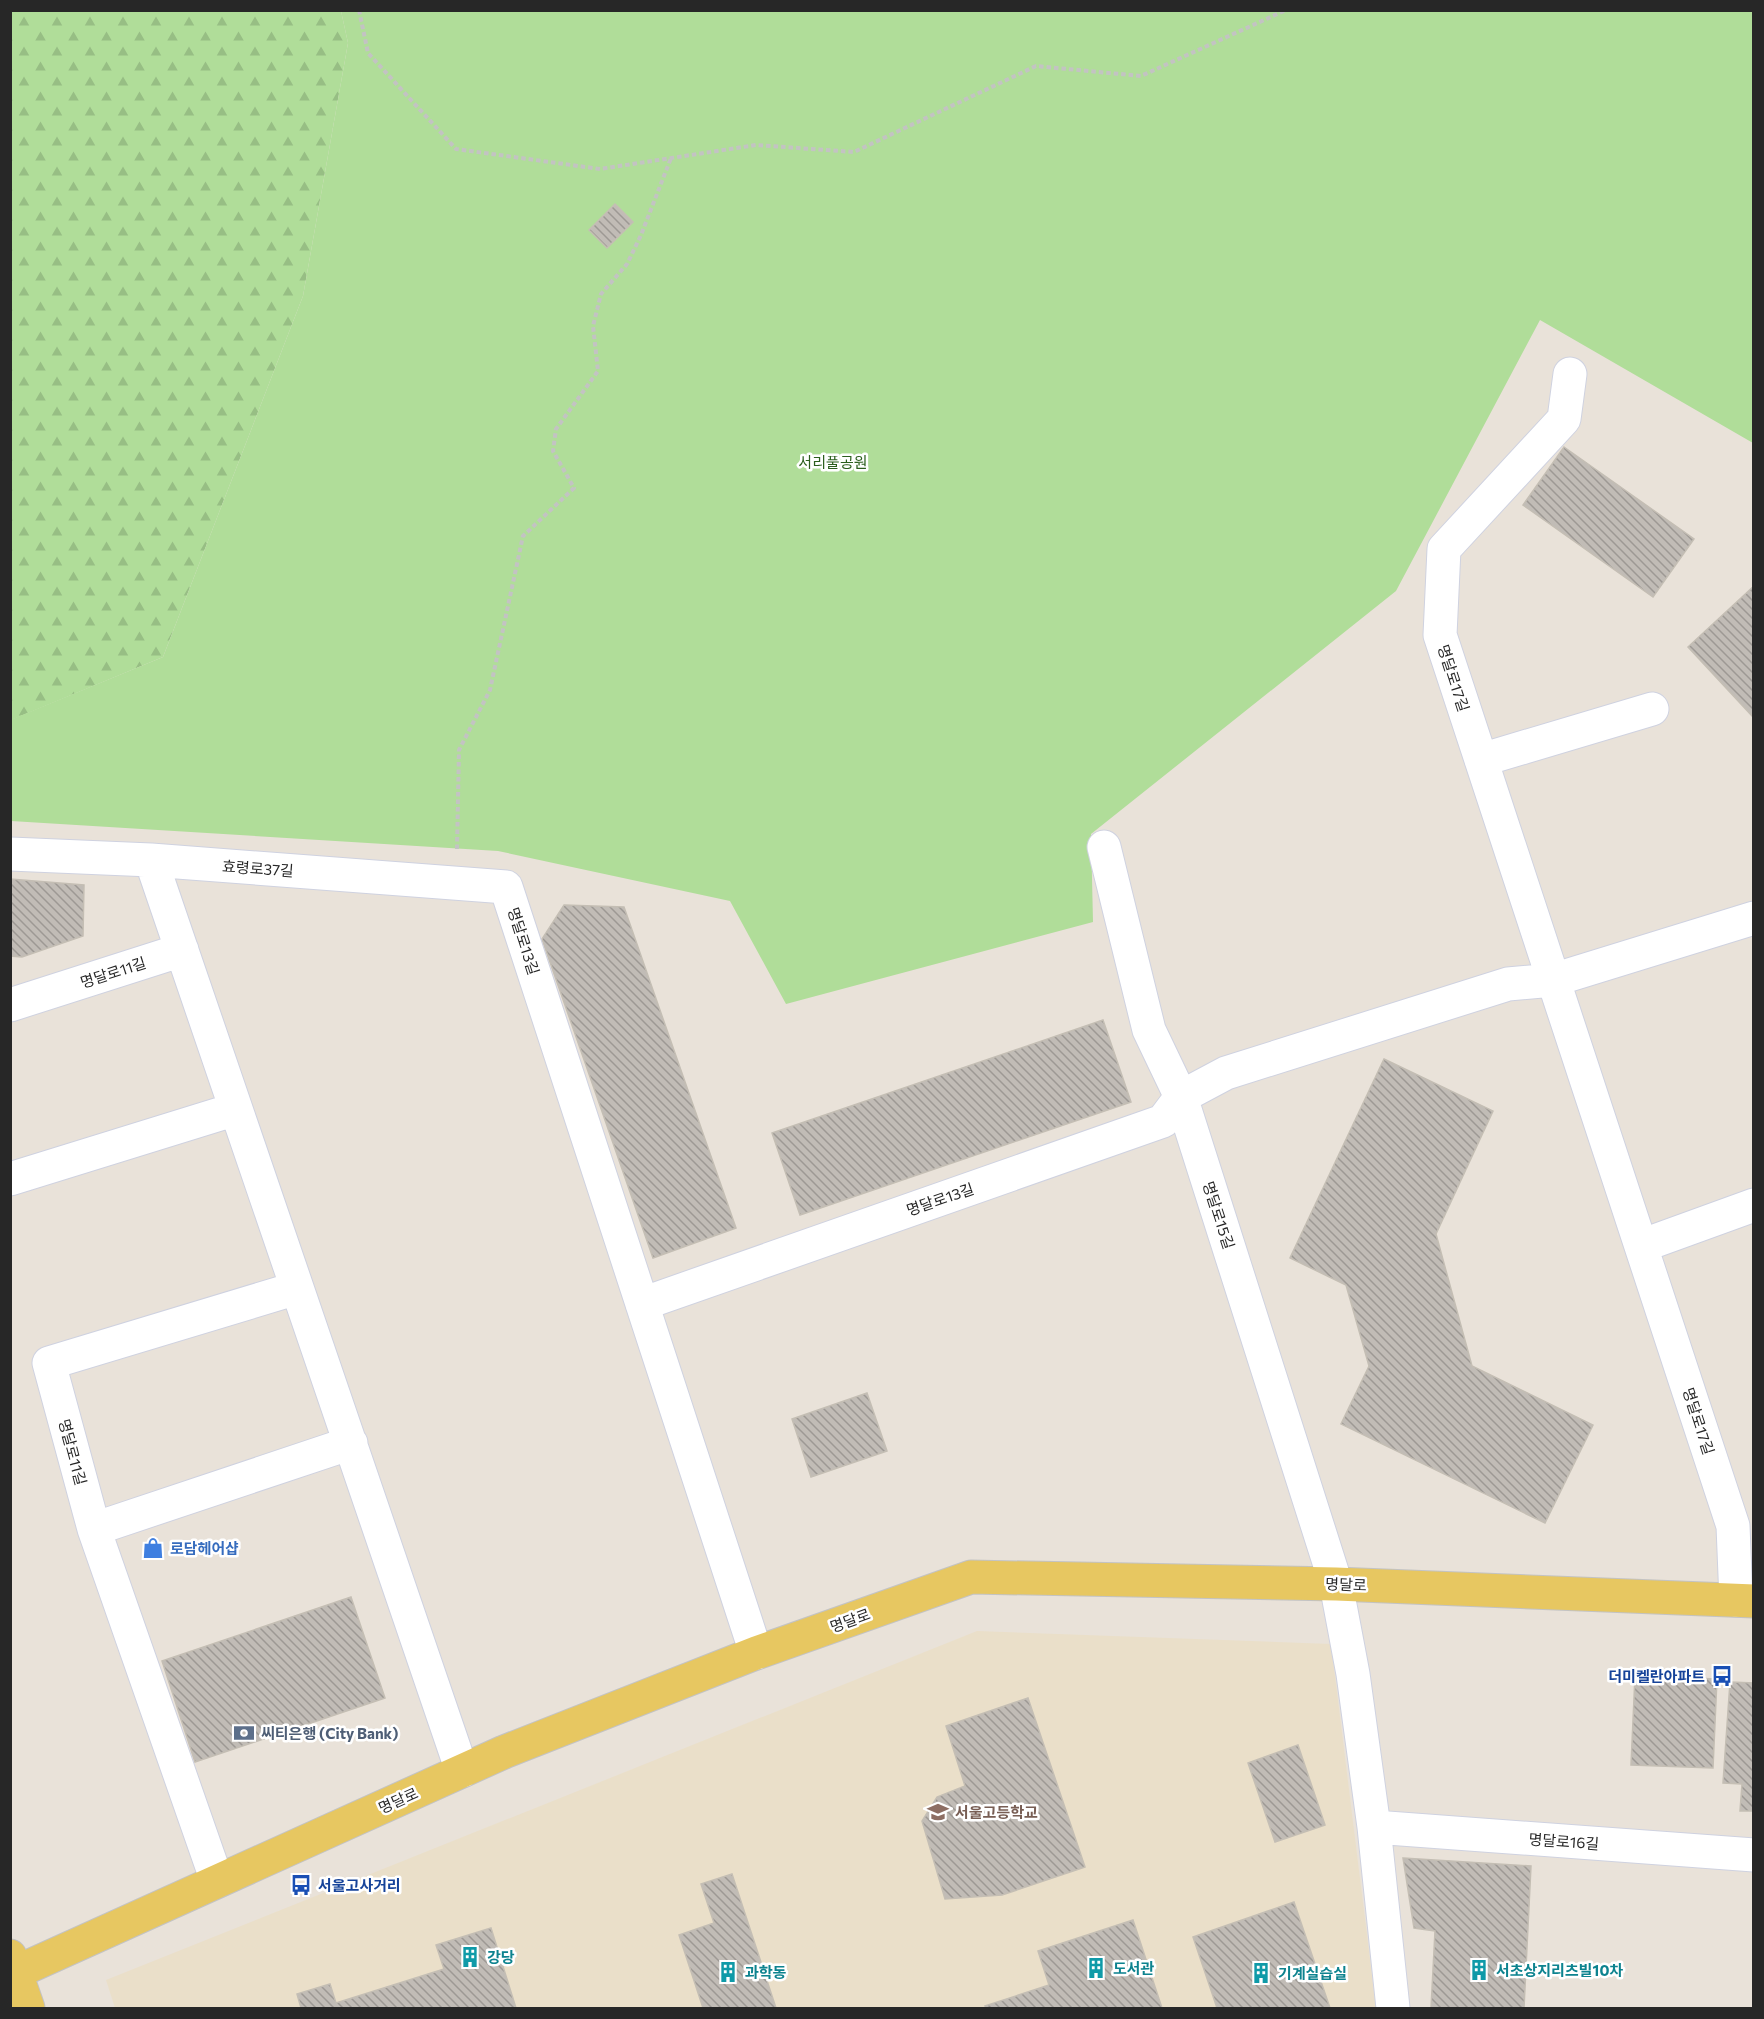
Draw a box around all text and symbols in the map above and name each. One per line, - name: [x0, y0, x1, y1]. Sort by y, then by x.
- park label: 서리풀공원: [798, 453, 868, 471]
- street label: 명달로17길: [1435, 642, 1473, 714]
- street label: 효령로37길: [222, 857, 294, 879]
- street label: 명달로13길: [505, 905, 543, 977]
- street label: 명달로11길: [78, 953, 148, 991]
- street label: 명달로13길: [904, 1179, 976, 1219]
- street label: 명달로15길: [1200, 1179, 1238, 1251]
- street label: 명달로17길: [1680, 1385, 1718, 1457]
- street label: 명달로11길: [56, 1417, 90, 1487]
- shop icon: 로담헤어샵: [141, 1536, 165, 1560]
- place label: 로담헤어샵: [170, 1539, 239, 1557]
- street label: 명달로: [1325, 1574, 1367, 1594]
- street label: 명달로: [827, 1604, 873, 1636]
- bus stop icon: 더미켈란아파트: [1710, 1664, 1734, 1688]
- place label: 더미켈란아파트: [1608, 1667, 1705, 1685]
- bank icon: 씨티은행 (City Bank): [232, 1721, 256, 1745]
- place label: 씨티은행 (City Bank): [261, 1724, 398, 1742]
- street label: 명달로: [375, 1783, 421, 1817]
- school or university icon: 서울고등학교: [926, 1800, 950, 1824]
- place label: 서울고등학교: [955, 1803, 1038, 1821]
- street label: 명달로16길: [1528, 1830, 1600, 1852]
- bus stop icon: 서울고사거리: [289, 1873, 313, 1897]
- place label: 서울고사거리: [318, 1876, 401, 1894]
- building icon: 강당: [458, 1945, 482, 1969]
- place label: 강당: [487, 1948, 515, 1966]
- building icon: 도서관: [1084, 1956, 1108, 1980]
- building icon: 서초상지리츠빌10차: [1467, 1958, 1491, 1982]
- place label: 도서관: [1113, 1959, 1155, 1977]
- building icon: 과학동: [716, 1960, 740, 1984]
- building icon: 기계실습실: [1249, 1961, 1273, 1985]
- place label: 서초상지리츠빌10차: [1496, 1961, 1623, 1979]
- place label: 과학동: [745, 1963, 787, 1981]
- place label: 기계실습실: [1278, 1964, 1347, 1982]

